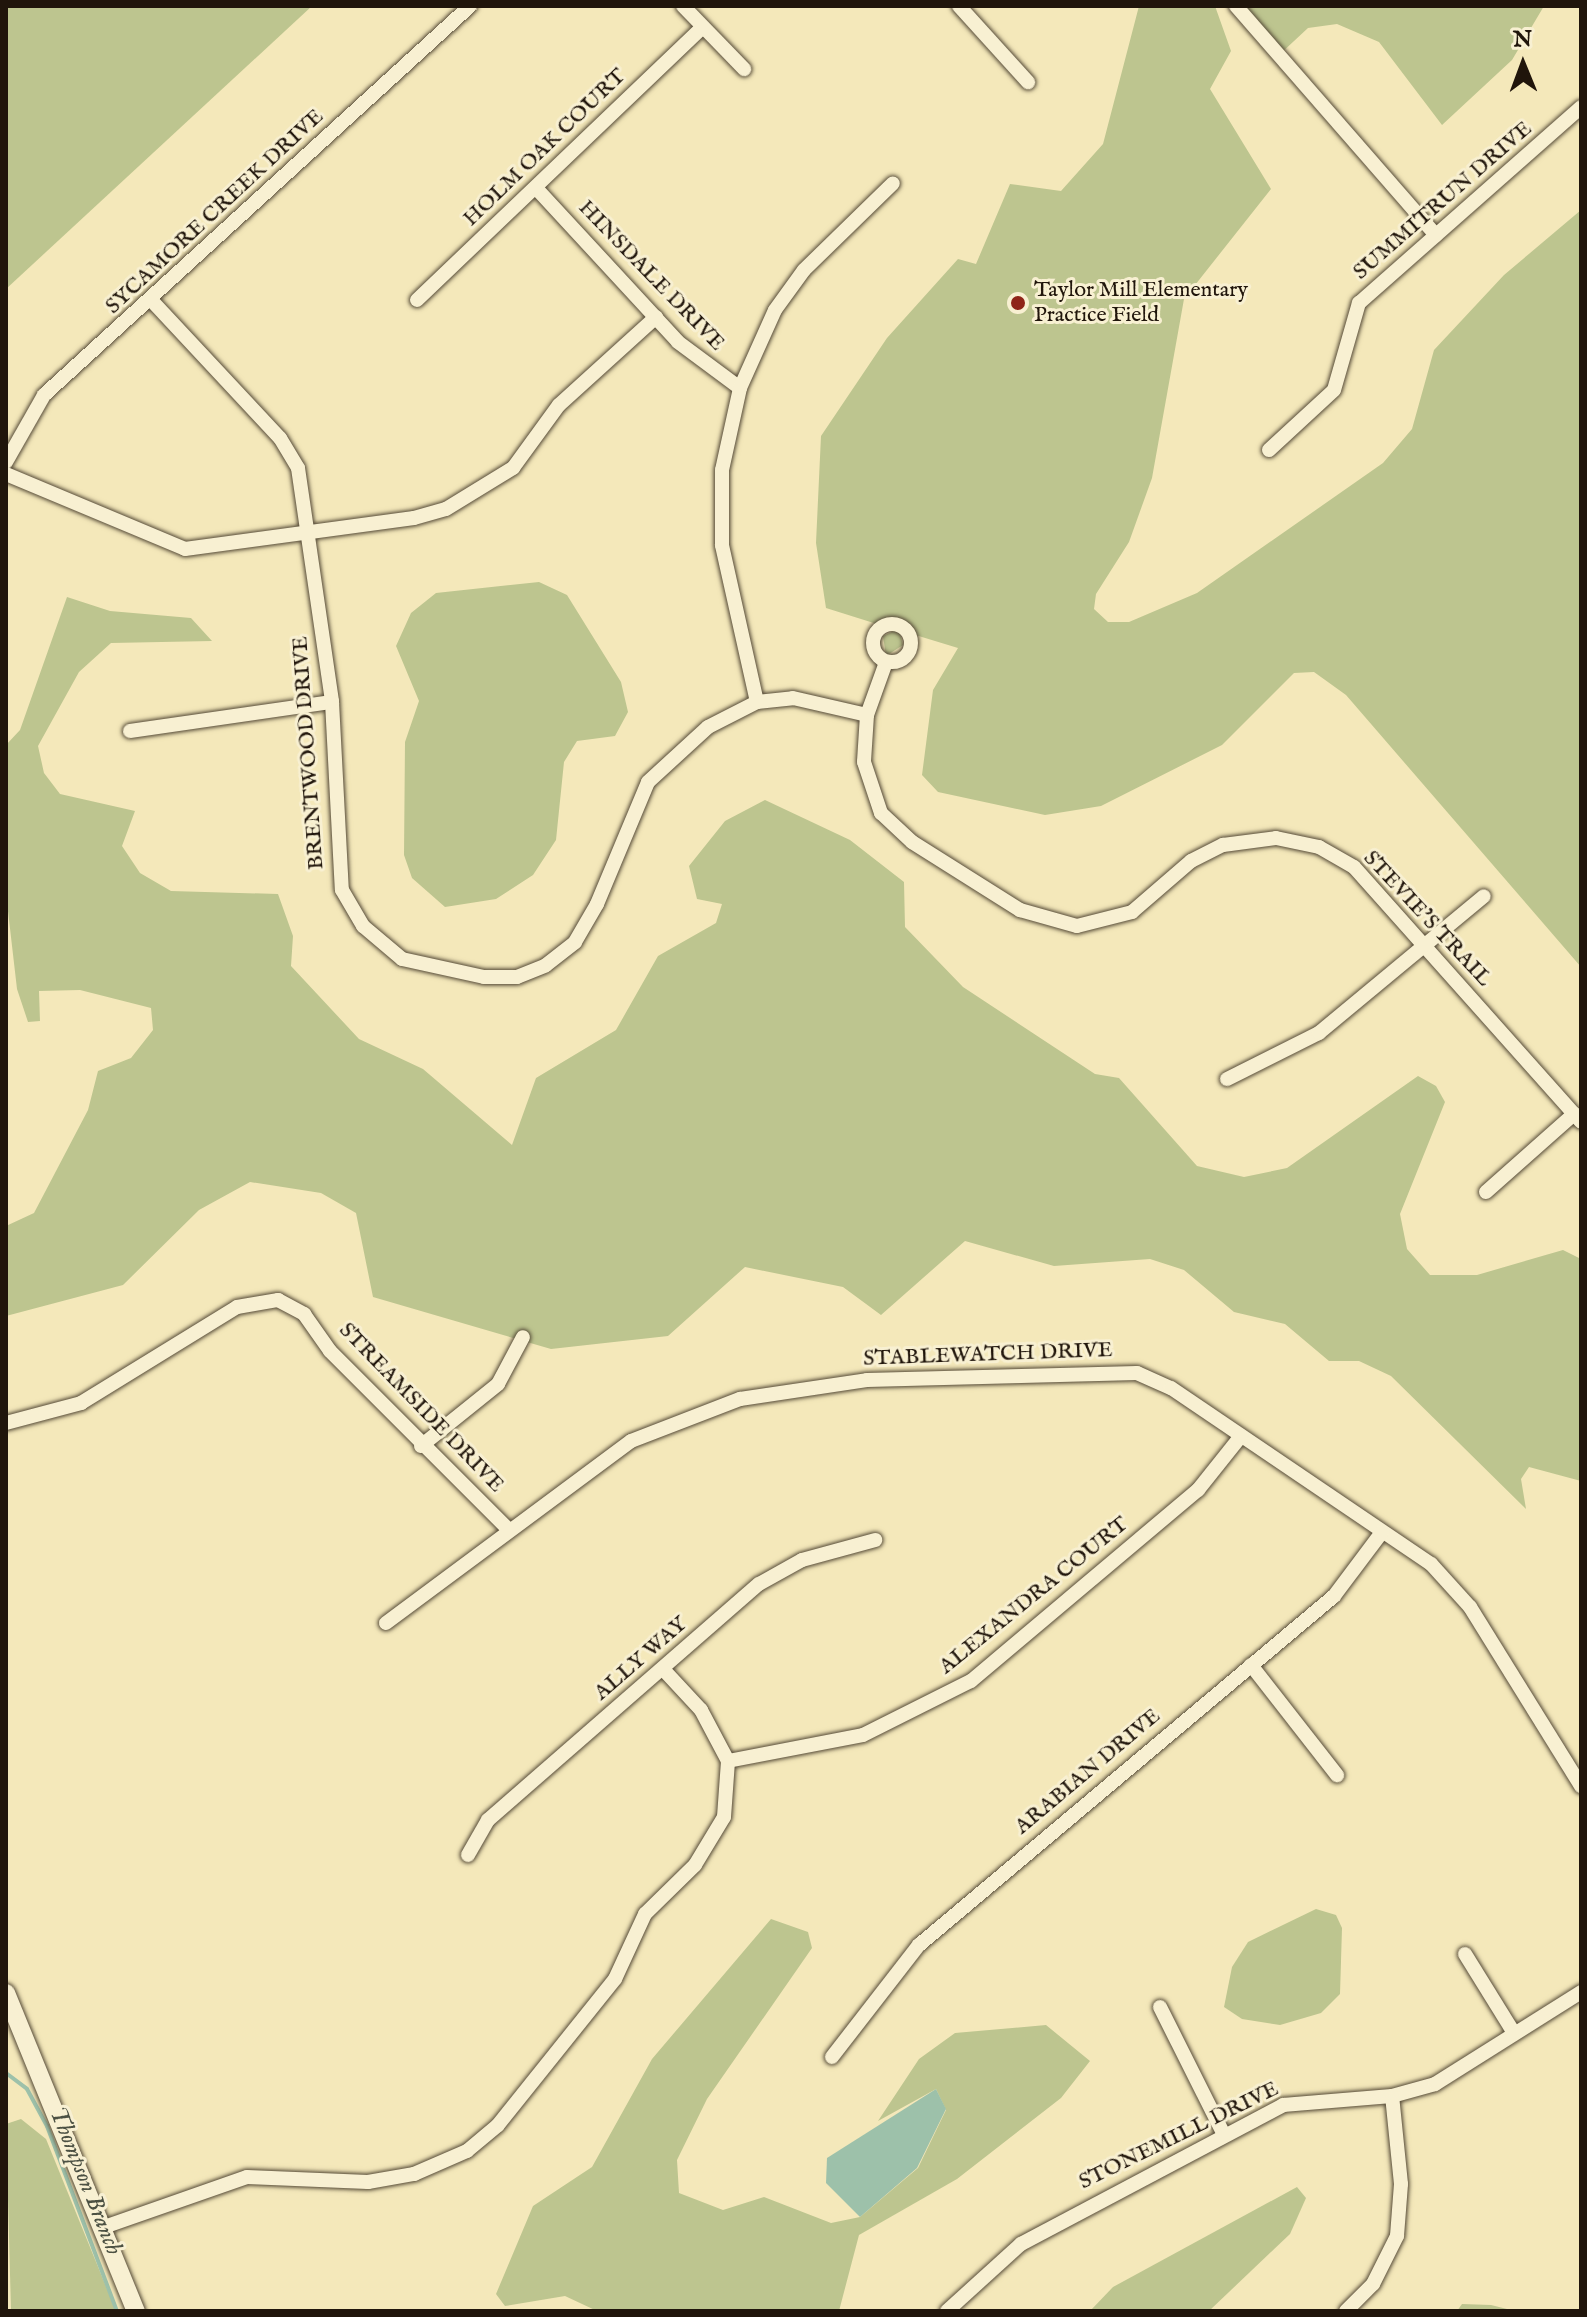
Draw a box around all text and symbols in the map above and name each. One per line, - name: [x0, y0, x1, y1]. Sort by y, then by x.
- north arrow: [1483, 24, 1563, 104]
- text: N: [1513, 26, 1532, 54]
- street label: HOLM OAK COURT: [458, 64, 632, 232]
- street label: SYCAMORE CREEK DRIVE: [101, 104, 329, 320]
- street label: SUMMITRUN DRIVE: [1348, 116, 1538, 286]
- street label: HINSDALE DRIVE: [572, 195, 730, 357]
- place label: Taylor Mill Elementary Practice Field: [1034, 277, 1248, 328]
- marker: Taylor Mill Elementary Practice Field: [1009, 294, 1027, 312]
- street label: BRENTWOOD DRIVE: [288, 635, 330, 871]
- street label: STEVIE’S TRAIL: [1357, 846, 1497, 992]
- street label: STREAMSIDE DRIVE: [333, 1318, 509, 1498]
- street label: STABLEWATCH DRIVE: [863, 1337, 1113, 1373]
- street label: ALEXANDRA COURT: [934, 1512, 1134, 1680]
- street label: ALLY WAY: [589, 1611, 693, 1707]
- street label: ARABIAN DRIVE: [1010, 1703, 1166, 1841]
- street label: STONEMILL DRIVE: [1075, 2076, 1283, 2196]
- water label: Thompson Branch: [42, 2103, 128, 2259]

